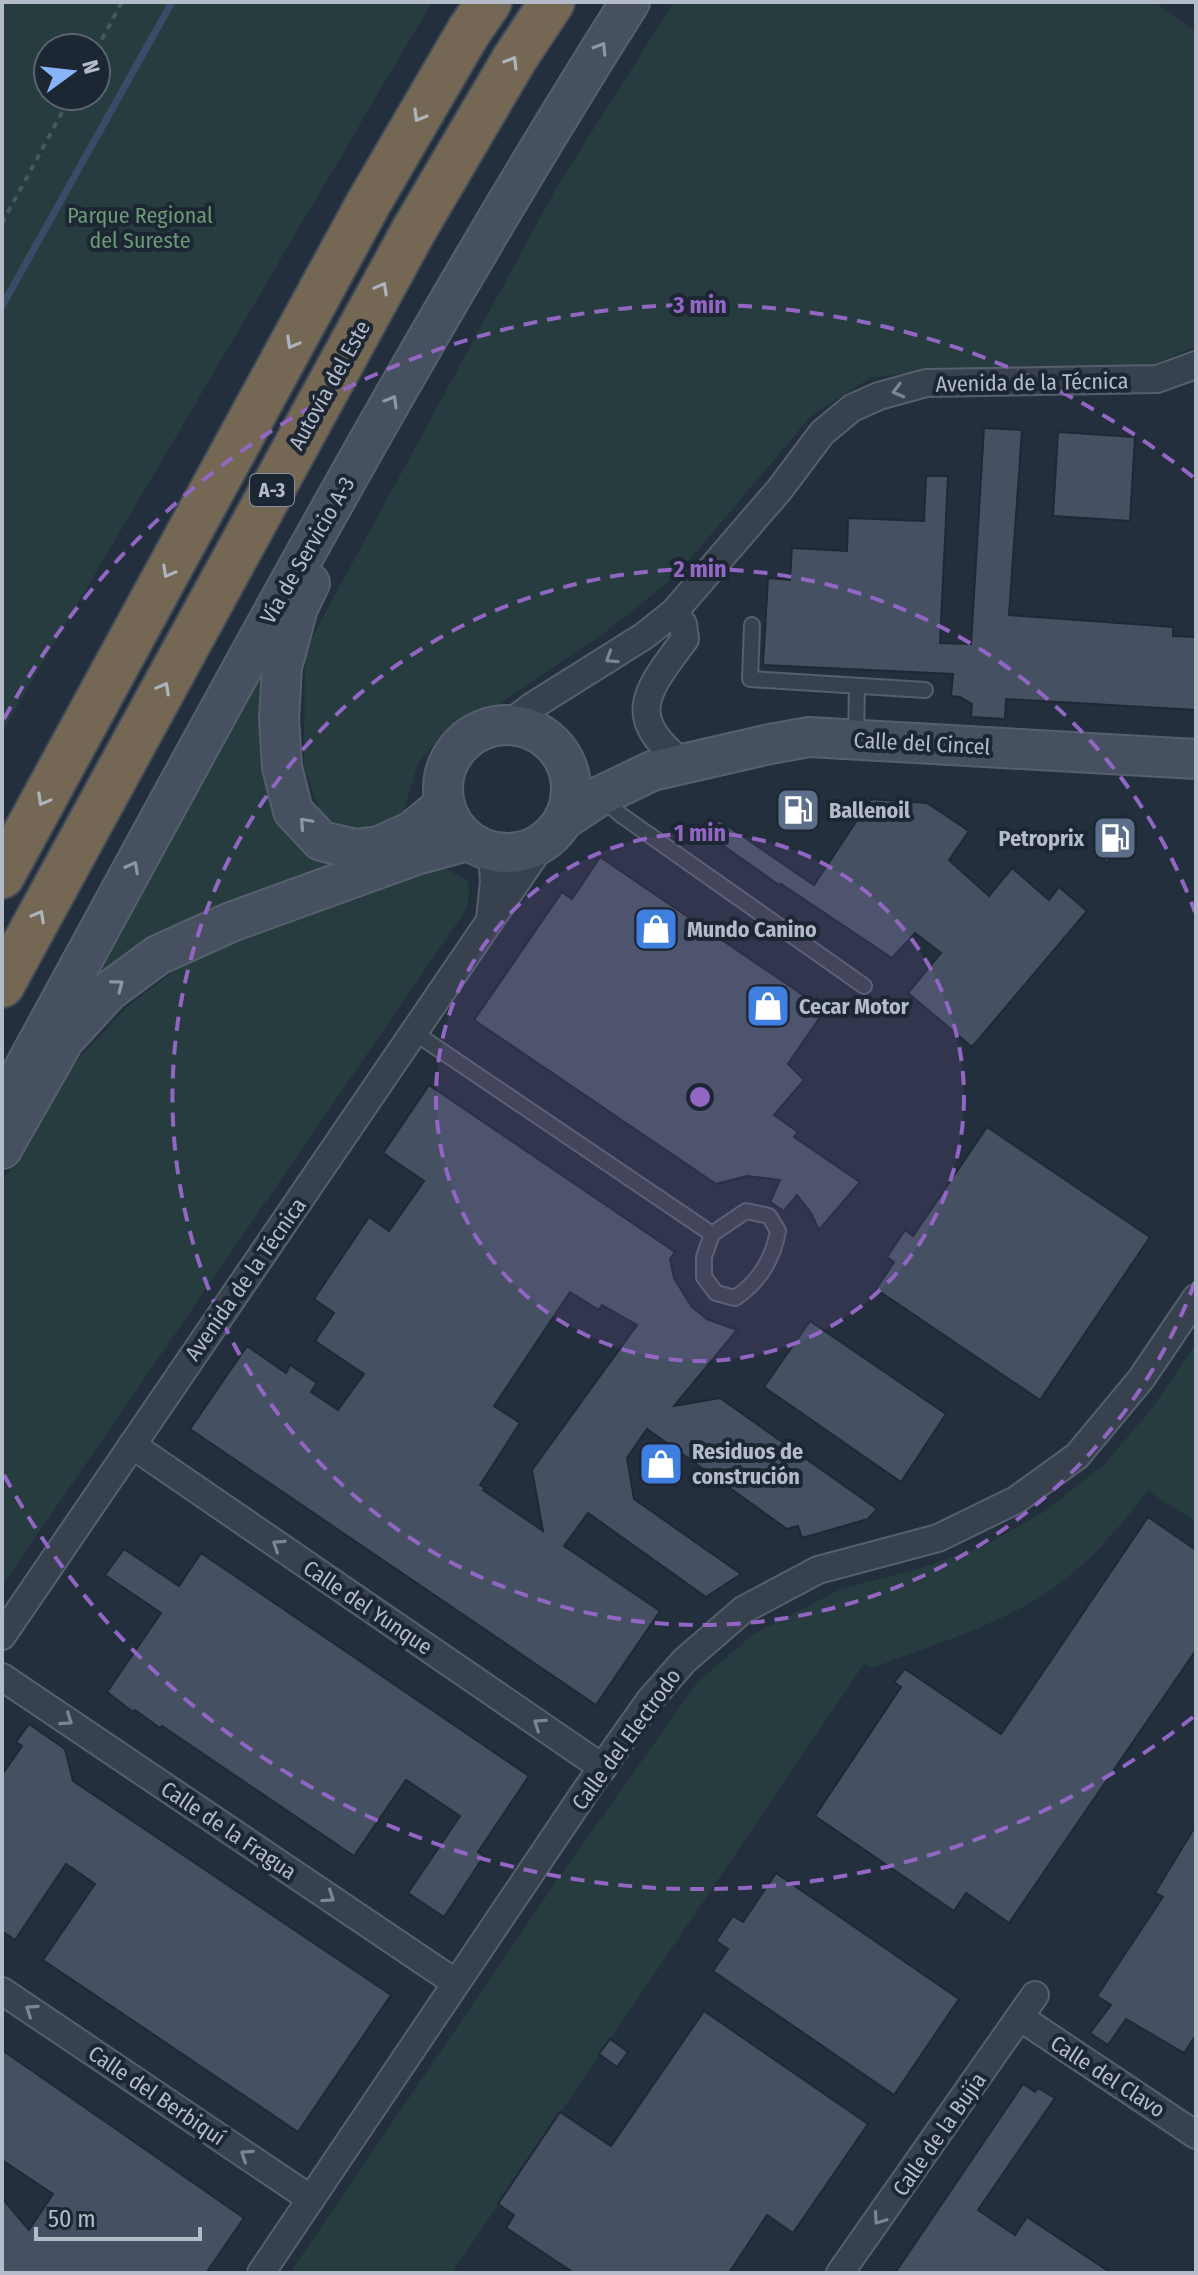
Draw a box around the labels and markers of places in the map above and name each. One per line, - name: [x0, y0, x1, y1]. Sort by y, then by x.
- fuel station icon: Ballenoil: [774, 786, 822, 834]
- place label: Ballenoil: [829, 797, 911, 824]
- fuel station icon: Petroprix: [1091, 814, 1139, 862]
- place label: Petroprix: [999, 825, 1085, 852]
- shop icon: Mundo Canino: [632, 905, 680, 953]
- place label: Mundo Canino: [687, 916, 817, 943]
- shop icon: Cecar Motor: [744, 982, 792, 1030]
- place label: Cecar Motor: [799, 993, 910, 1020]
- centre of rings: [686, 1083, 714, 1111]
- place label: Residuos de construción: [692, 1438, 803, 1490]
- shop icon: Residuos de construción: [637, 1440, 685, 1488]

